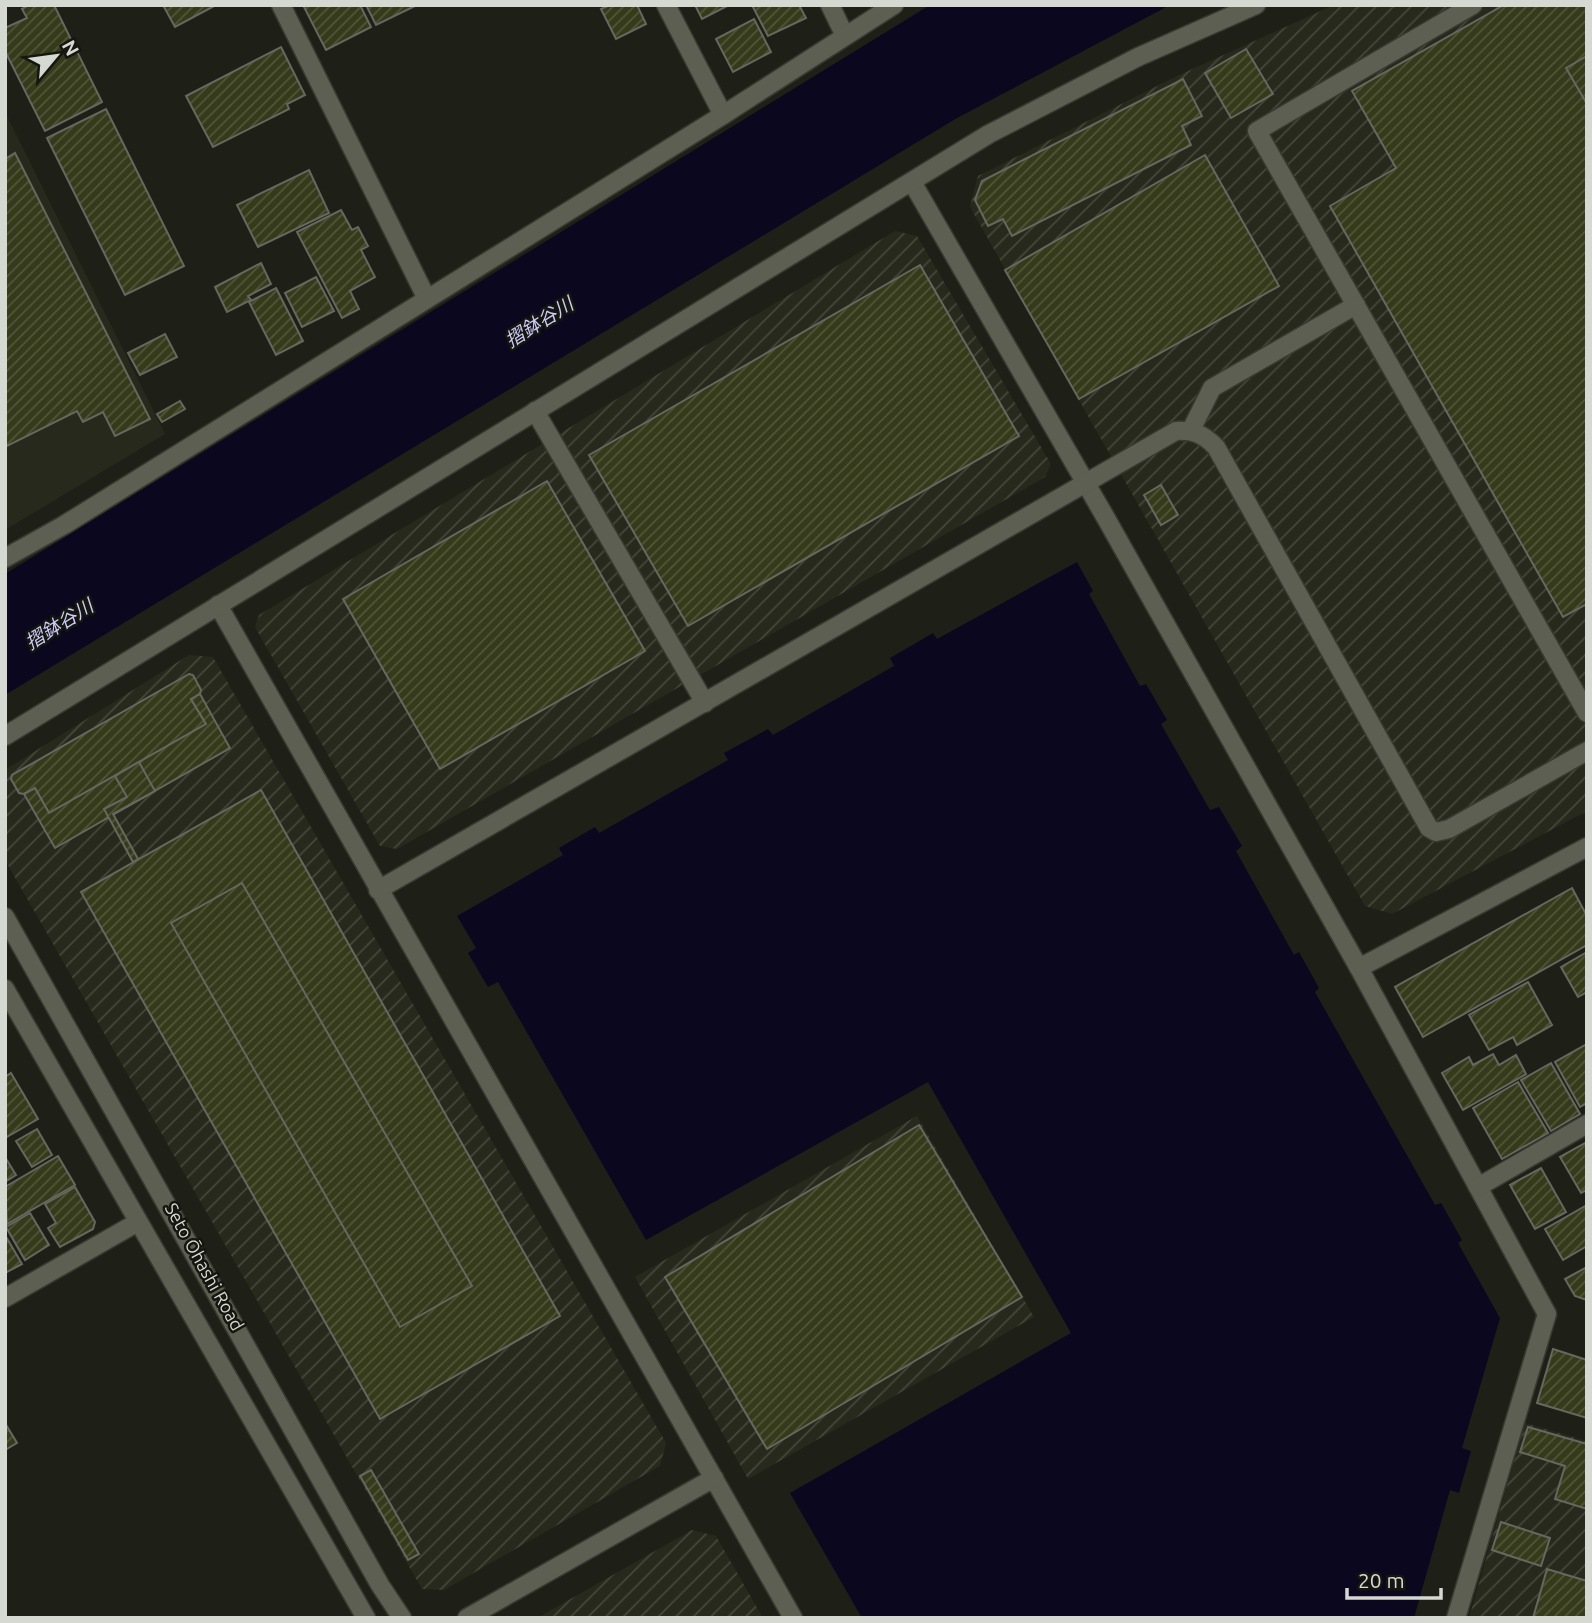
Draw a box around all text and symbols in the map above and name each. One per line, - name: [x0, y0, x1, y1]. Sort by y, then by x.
- north arrow: [21, 21, 91, 91]
- text: N: [58, 36, 84, 59]
- water label: 摺鉢谷川: [501, 291, 579, 351]
- water label: 摺鉢谷川: [21, 593, 99, 653]
- street label: Seto Ōhashi Road: [162, 1199, 248, 1334]
- scale bar: [1347, 1556, 1442, 1600]
- text: 20 m: [1358, 1568, 1405, 1592]

